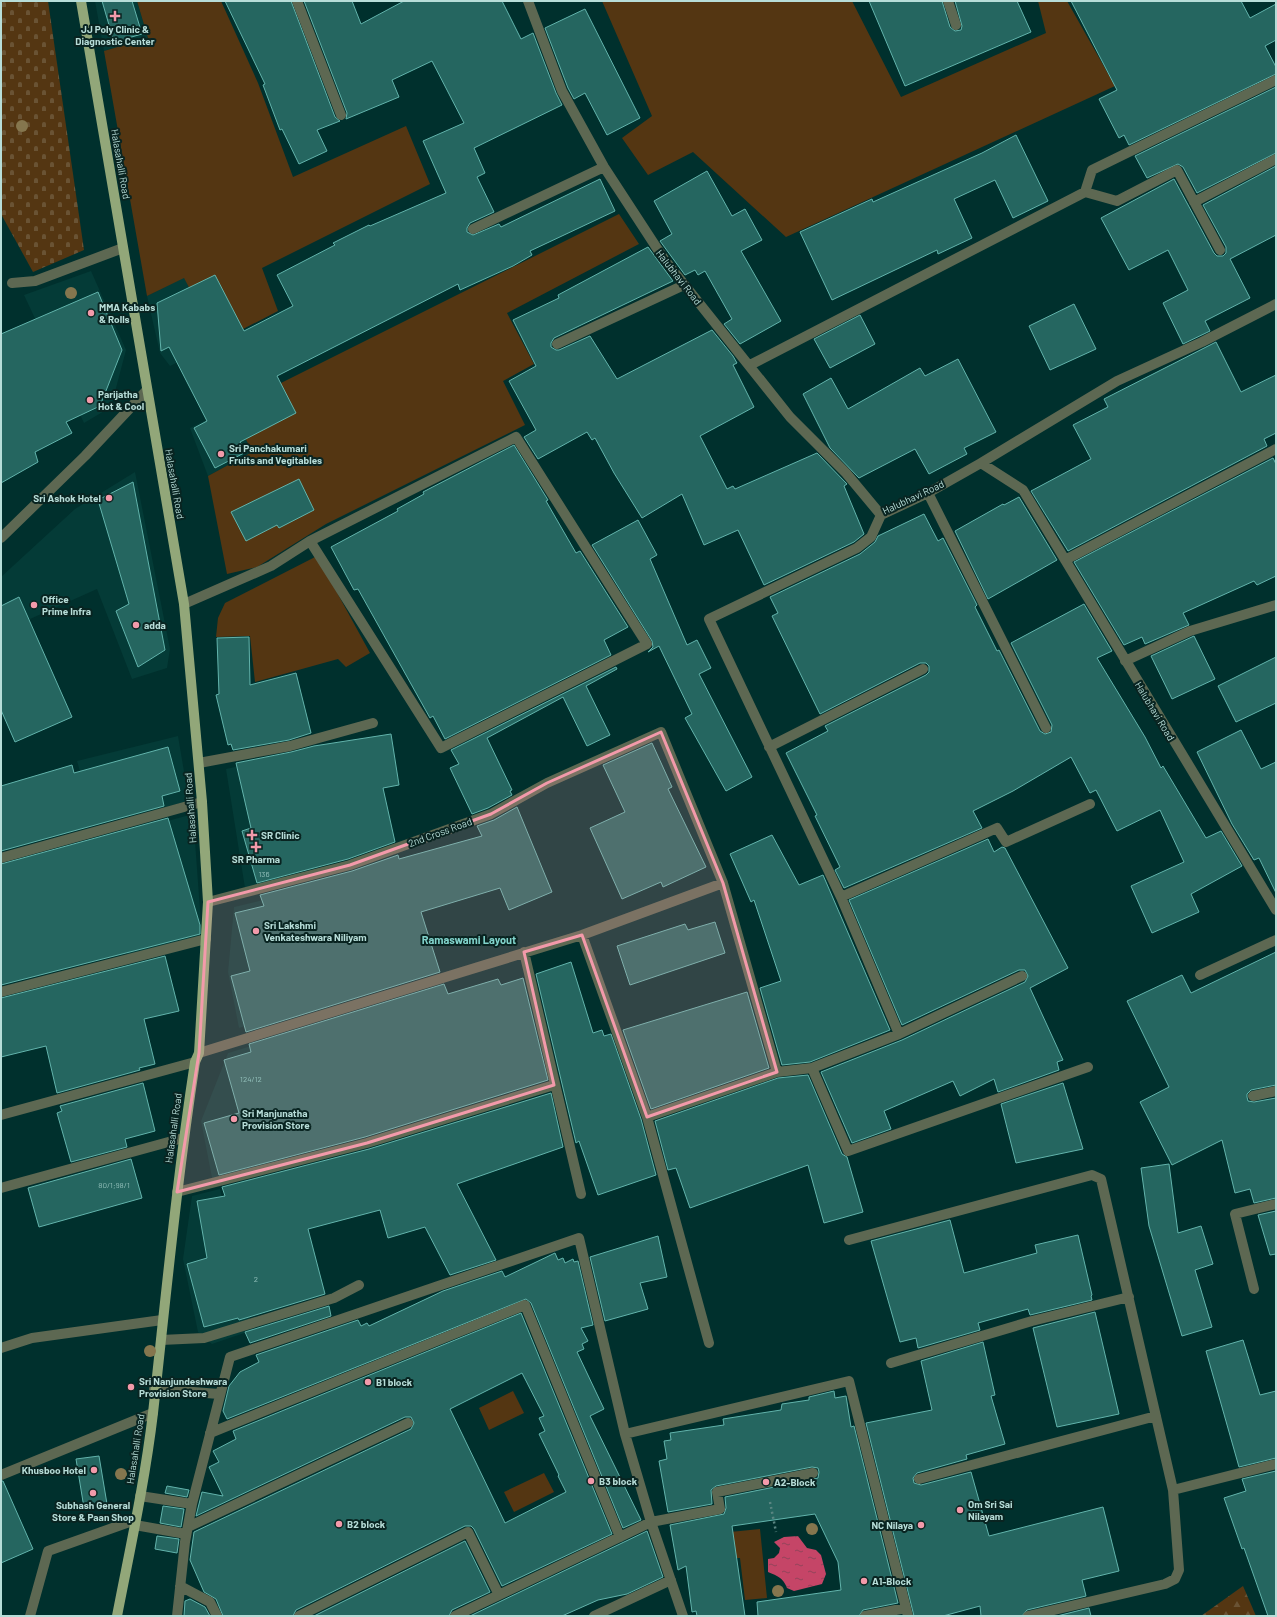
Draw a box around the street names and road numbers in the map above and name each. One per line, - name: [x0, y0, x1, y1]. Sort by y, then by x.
- street label: Halasahalli Road: [109, 128, 133, 200]
- street label: Halubhavi Road: [654, 247, 704, 307]
- street label: Halasahalli Road: [163, 448, 187, 520]
- street label: Halubhavi Road: [880, 477, 946, 517]
- street label: Halubhavi Road: [1133, 679, 1177, 743]
- street label: Halasahalli Road: [182, 772, 198, 844]
- street label: 2nd Cross Road: [407, 815, 473, 849]
- street label: Halasahalli Road: [162, 1092, 184, 1164]
- street label: Halasahalli Road: [124, 1413, 146, 1485]

